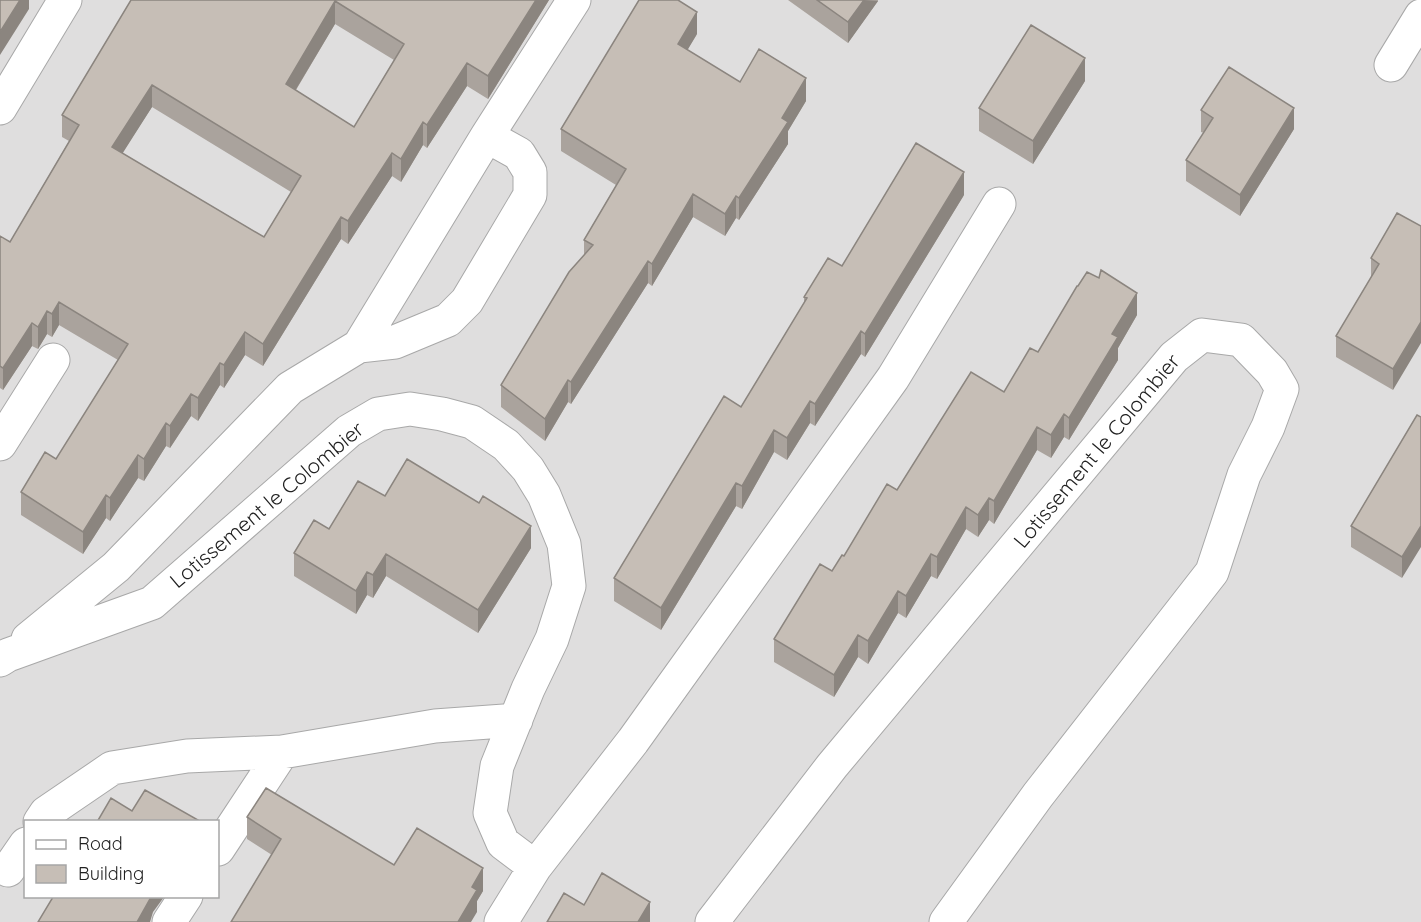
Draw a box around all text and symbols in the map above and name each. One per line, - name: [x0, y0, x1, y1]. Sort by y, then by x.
- street label: Lotissement le Colombier: [1007, 348, 1185, 553]
- street label: Lotissement le Colombier: [164, 415, 369, 593]
- legend: [24, 820, 219, 898]
- text: Road: [78, 832, 123, 855]
- text: Building: [78, 862, 144, 885]

